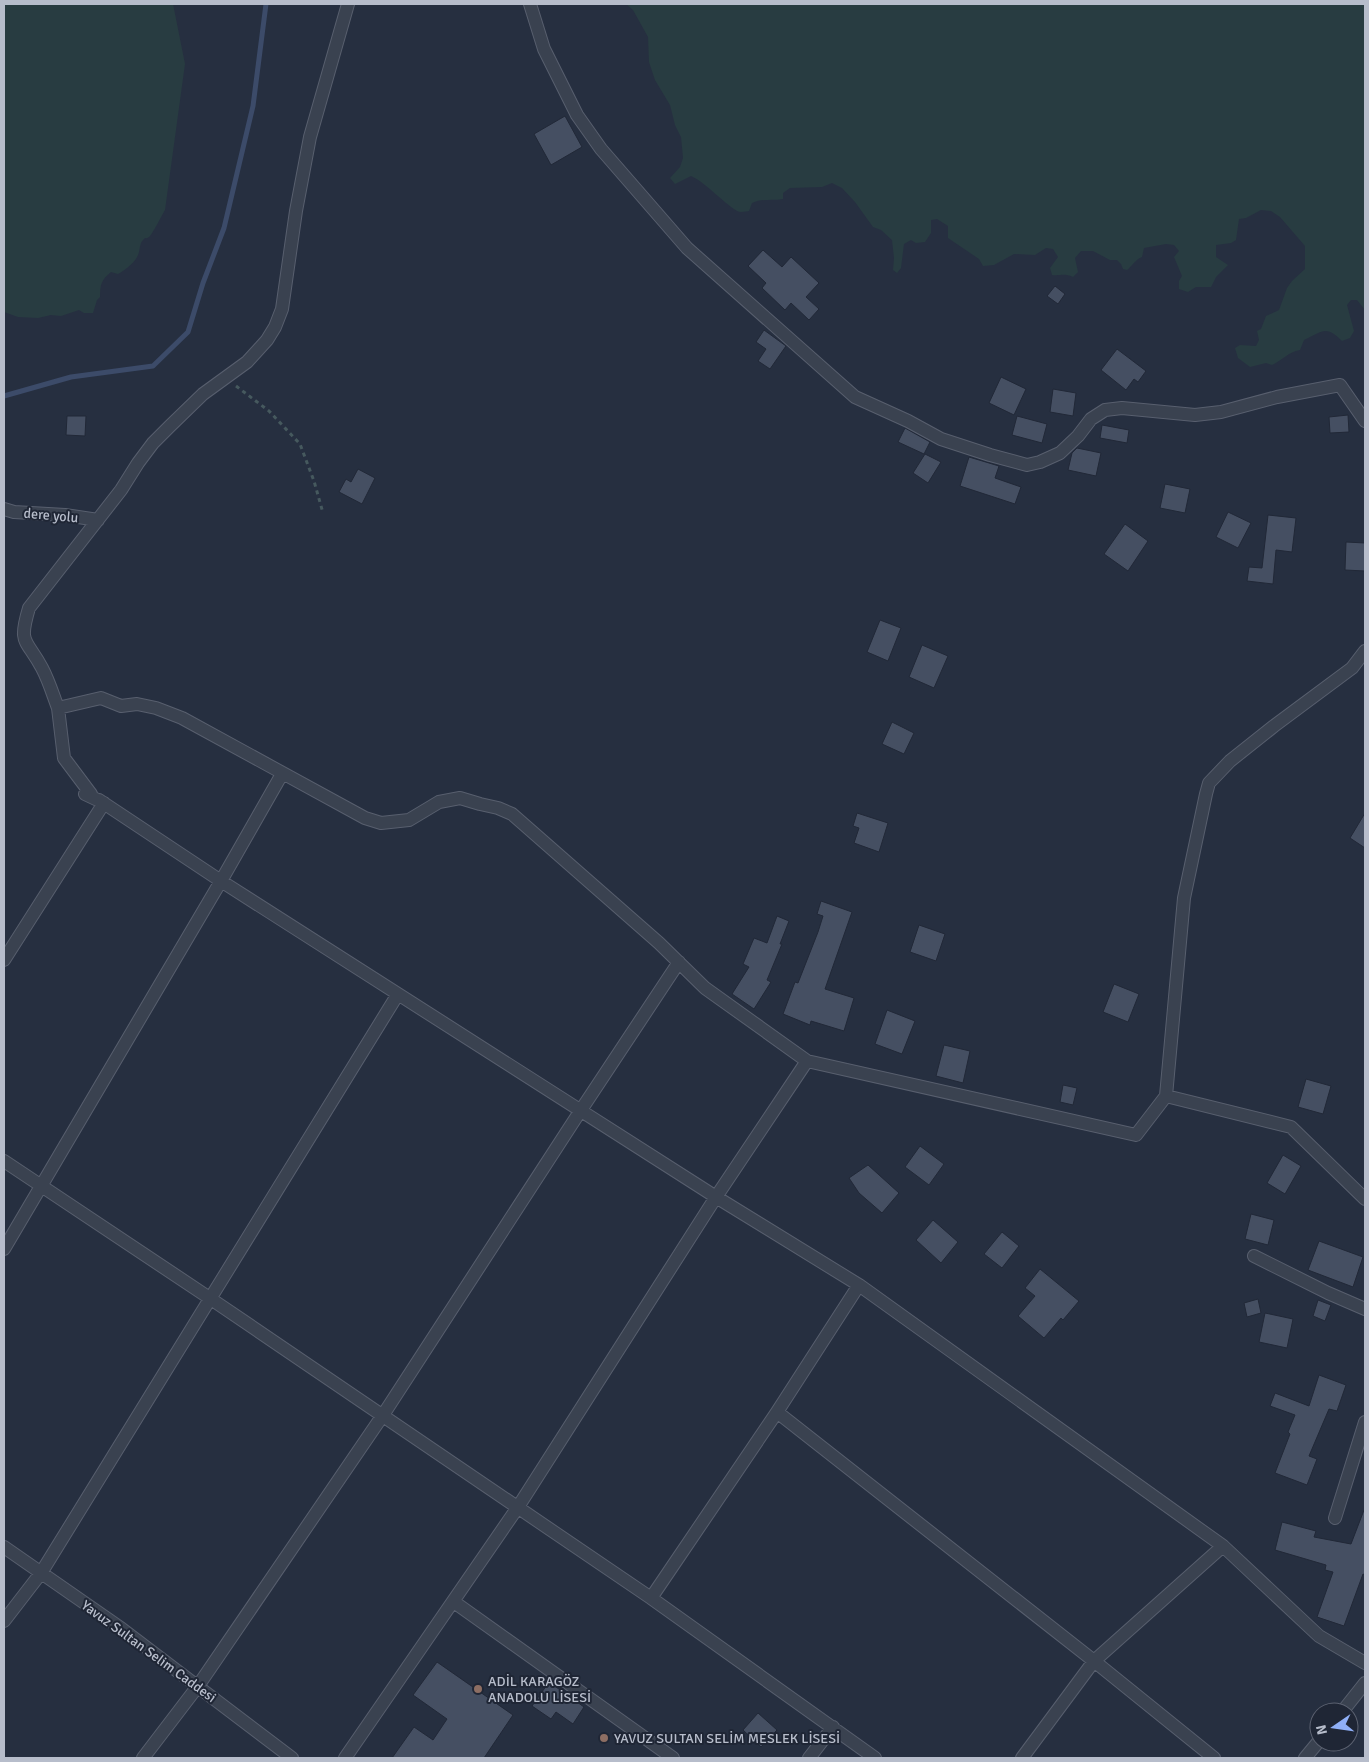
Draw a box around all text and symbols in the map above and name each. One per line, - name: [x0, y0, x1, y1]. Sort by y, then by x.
- street label: dere yolu: [23, 505, 79, 526]
- street label: Yavuz Sultan Selim Caddesi: [78, 1597, 220, 1706]
- place label: ADİL KARAGÖZ ANADOLU LİSESİ: [488, 1673, 591, 1706]
- marker: ADİL KARAGÖZ ANADOLU LİSESİ: [472, 1683, 484, 1695]
- north arrow: [1309, 1702, 1359, 1752]
- text: N: [1312, 1723, 1331, 1736]
- place label: YAVUZ SULTAN SELİM MESLEK LİSESİ: [614, 1730, 840, 1747]
- marker: YAVUZ SULTAN SELİM MESLEK LİSESİ: [598, 1732, 610, 1744]

